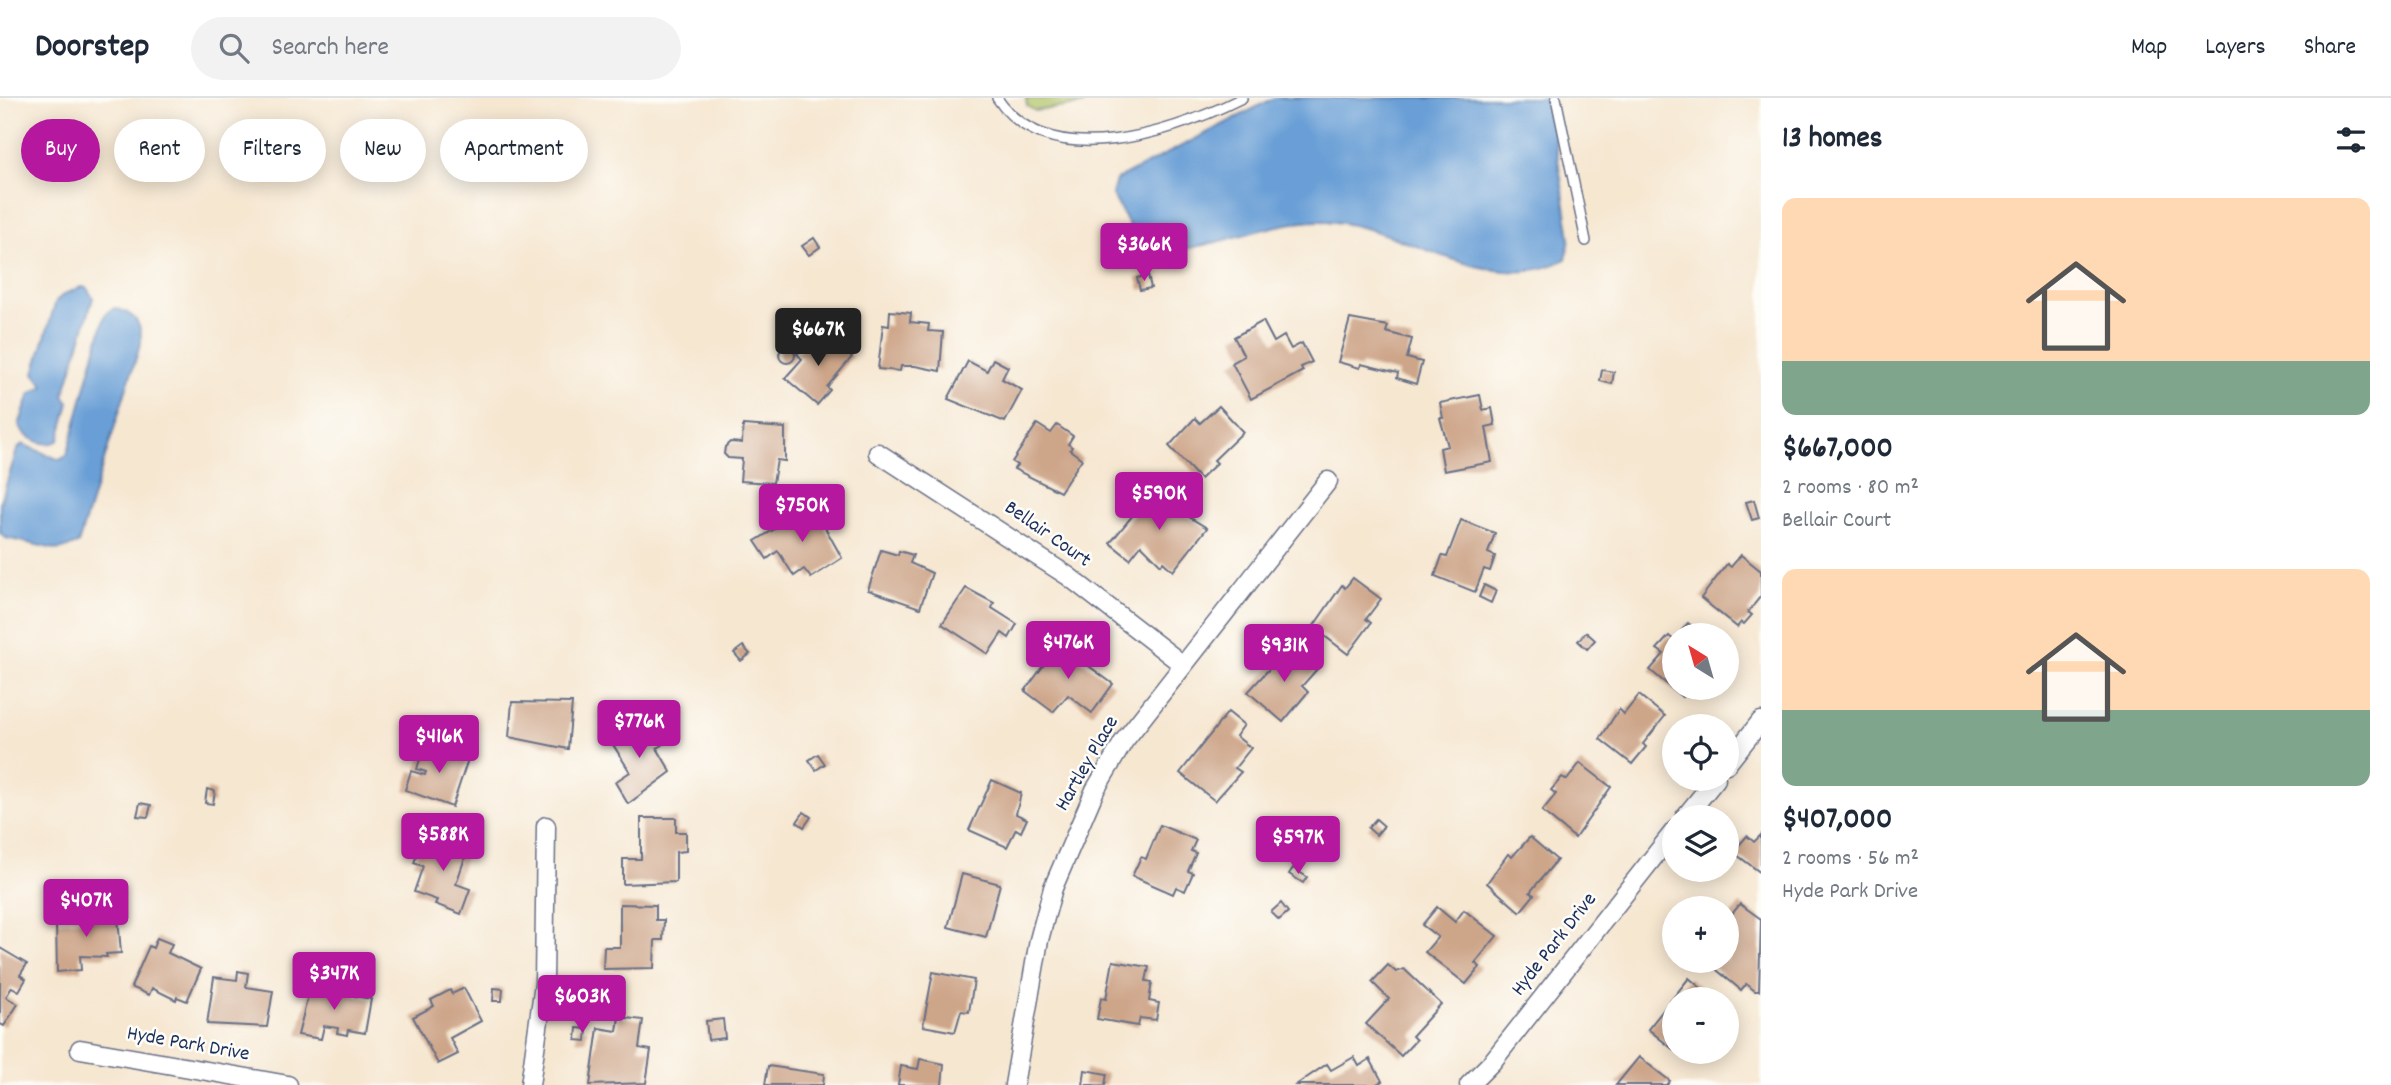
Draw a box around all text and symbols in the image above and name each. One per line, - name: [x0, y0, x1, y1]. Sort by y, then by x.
- search box: [191, 17, 681, 80]
- text: Doorstep: [35, 25, 149, 72]
- icon: search: [215, 29, 253, 67]
- text: Search here: [271, 30, 389, 67]
- text: Map: [2131, 31, 2167, 65]
- text: Layers: [2205, 31, 2266, 65]
- text: Share: [2304, 31, 2356, 65]
- chip: Buy: [21, 119, 100, 182]
- chip: Rent: [114, 119, 205, 182]
- chip: Filters: [219, 119, 326, 182]
- chip: New: [340, 119, 426, 182]
- chip: Apartment: [440, 119, 588, 182]
- text: 13 homes: [1782, 119, 1882, 162]
- icon: filters: [2332, 121, 2370, 159]
- pin: $366K: [1095, 223, 1193, 283]
- text: $366K: [1116, 229, 1172, 262]
- icon: home: [2013, 243, 2139, 369]
- pin: $667K: [769, 308, 867, 368]
- text: $667K: [791, 314, 845, 347]
- text: $667,000: [1782, 429, 1893, 472]
- pin: $590K: [1110, 472, 1208, 532]
- text: 2 rooms · 80 m²: [1782, 472, 1919, 505]
- text: $590K: [1131, 478, 1187, 511]
- pin: $750K: [753, 484, 851, 544]
- text: $750K: [775, 490, 829, 523]
- street label: Bellair Court: [998, 494, 1097, 576]
- text: Bellair Court: [1782, 505, 1891, 538]
- icon: home: [2013, 614, 2139, 740]
- pin: $476K: [1019, 622, 1117, 681]
- north arrow: [1662, 623, 1740, 700]
- map controls: [1662, 623, 1739, 1064]
- pin: $931K: [1235, 624, 1333, 684]
- text: $476K: [1042, 627, 1094, 660]
- text: $931K: [1260, 630, 1308, 663]
- pin: $776K: [590, 700, 688, 760]
- text: $776K: [613, 706, 665, 739]
- street label: Hartley Place: [1049, 711, 1127, 817]
- button: locate: [1662, 714, 1739, 791]
- pin: $416K: [390, 716, 488, 775]
- text: $416K: [415, 721, 463, 754]
- text: $407,000: [1782, 800, 1892, 843]
- button: layers: [1662, 805, 1739, 882]
- pin: $588K: [394, 814, 492, 873]
- pin: $597K: [1249, 816, 1347, 876]
- text: $588K: [417, 819, 469, 852]
- text: $597K: [1272, 822, 1324, 855]
- text: 2 rooms · 56 m²: [1782, 843, 1919, 876]
- text: Hyde Park Drive: [1782, 876, 1918, 909]
- pin: $407K: [37, 880, 135, 939]
- text: $407K: [59, 885, 113, 918]
- street label: Hyde Park Drive: [1505, 887, 1605, 1003]
- button: +: [1662, 896, 1739, 973]
- pin: $347K: [285, 953, 383, 1012]
- text: $347K: [309, 958, 359, 991]
- pin: $603K: [533, 976, 631, 1035]
- text: $603K: [554, 981, 610, 1014]
- button: −: [1662, 987, 1739, 1064]
- street label: Hyde Park Drive: [124, 1019, 252, 1071]

